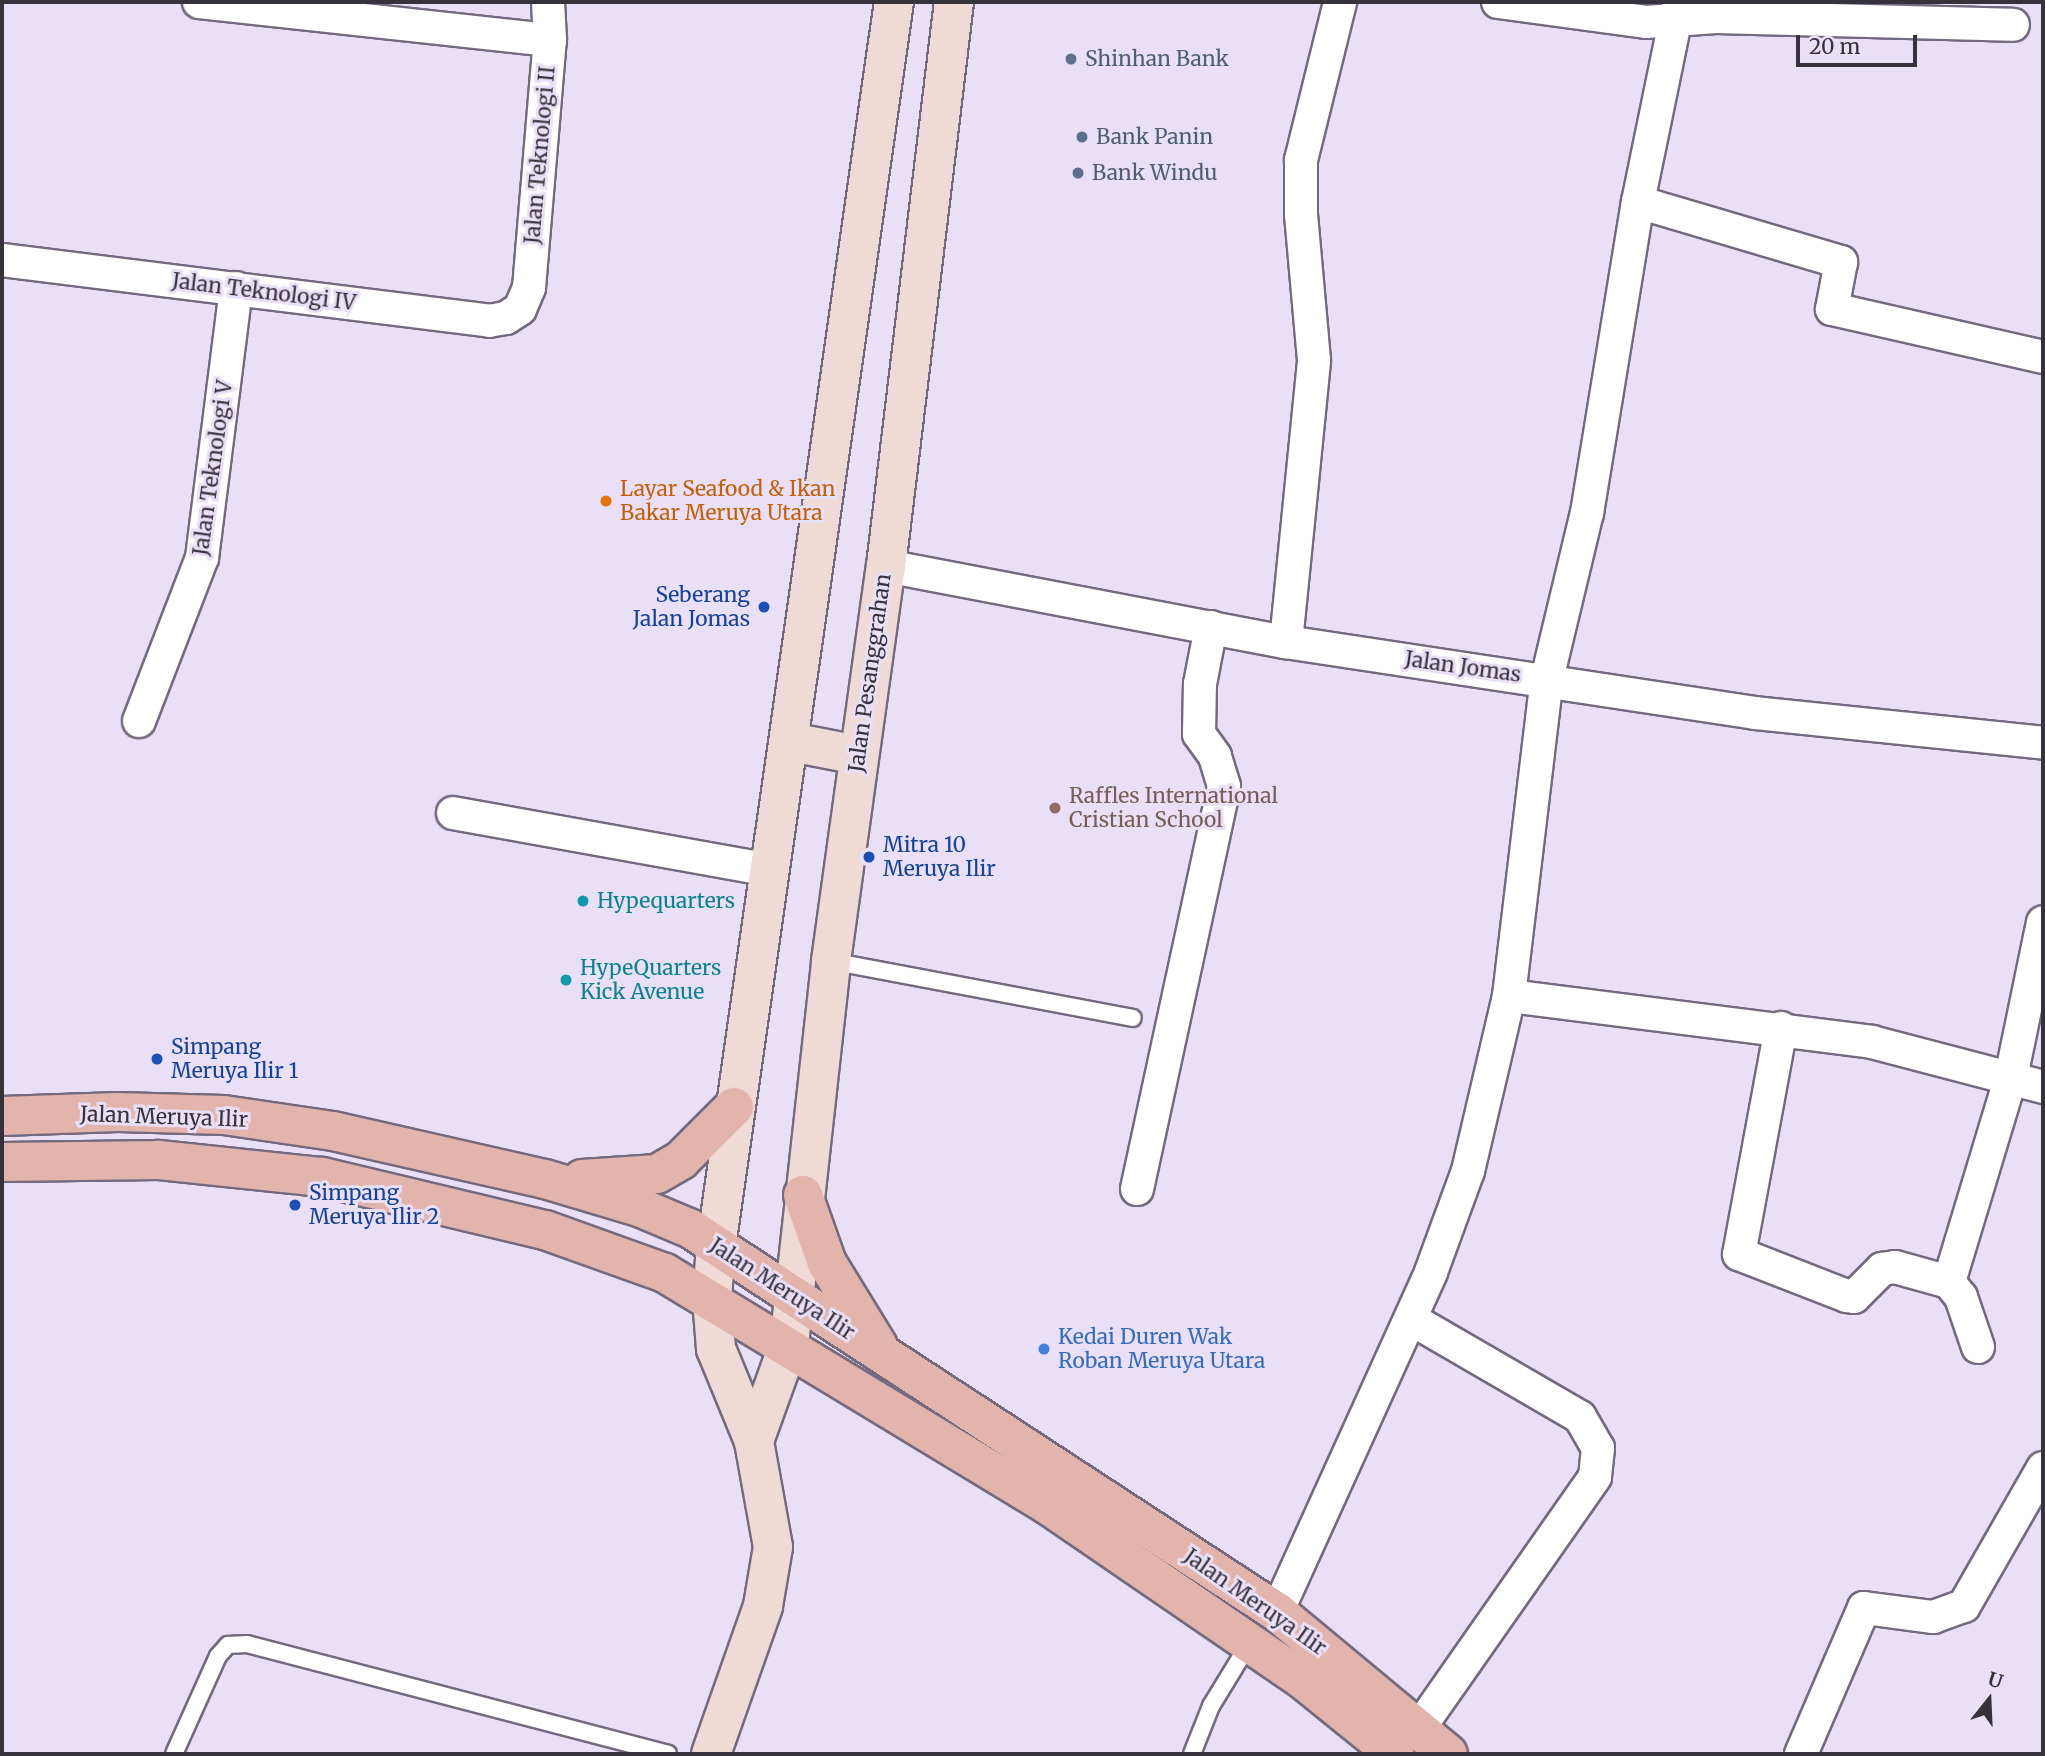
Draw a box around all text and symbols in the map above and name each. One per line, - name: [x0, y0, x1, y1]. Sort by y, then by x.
- scale bar: [1800, 21, 1921, 65]
- text: 20 m: [1809, 33, 1860, 60]
- place label: Shinhan Bank: [1085, 46, 1229, 72]
- marker: Shinhan Bank: [1063, 51, 1079, 67]
- street label: Jalan Teknologi II: [520, 65, 560, 245]
- place label: Bank Panin: [1096, 124, 1213, 150]
- marker: Bank Panin: [1074, 129, 1090, 145]
- place label: Bank Windu: [1092, 160, 1217, 186]
- marker: Bank Windu: [1070, 165, 1086, 181]
- street label: Jalan Teknologi IV: [171, 268, 357, 316]
- street label: Jalan Teknologi V: [188, 379, 238, 557]
- place label: Layar Seafood & Ikan Bakar Meruya Utara: [620, 476, 835, 526]
- marker: Layar Seafood & Ikan Bakar Meruya Utara: [598, 493, 614, 509]
- street label: Jalan Pesanggrahan: [844, 572, 896, 774]
- place label: Seberang Jalan Jomas: [633, 582, 750, 632]
- marker: Seberang Jalan Jomas: [756, 599, 772, 615]
- street label: Jalan Jomas: [1403, 646, 1523, 688]
- place label: Raffles International Cristian School: [1069, 783, 1278, 833]
- marker: Raffles International Cristian School: [1047, 800, 1063, 816]
- place label: Mitra 10 Meruya Ilir: [883, 832, 996, 882]
- marker: Mitra 10 Meruya Ilir: [861, 849, 877, 865]
- place label: Hypequarters: [597, 888, 735, 914]
- marker: Hypequarters: [575, 893, 591, 909]
- place label: HypeQuarters Kick Avenue: [580, 955, 721, 1005]
- marker: HypeQuarters Kick Avenue: [558, 972, 574, 988]
- place label: Simpang Meruya Ilir 1: [171, 1034, 298, 1084]
- marker: Simpang Meruya Ilir 1: [149, 1051, 165, 1067]
- street label: Jalan Meruya Ilir: [80, 1101, 248, 1133]
- place label: Simpang Meruya Ilir 2: [309, 1180, 439, 1230]
- marker: Simpang Meruya Ilir 2: [287, 1197, 303, 1213]
- street label: Jalan Meruya Ilir: [705, 1233, 859, 1345]
- place label: Kedai Duren Wak Roban Meruya Utara: [1058, 1324, 1265, 1374]
- marker: Kedai Duren Wak Roban Meruya Utara: [1036, 1341, 1052, 1357]
- street label: Jalan Meruya Ilir: [1179, 1544, 1331, 1660]
- north arrow: [1954, 1665, 2024, 1735]
- text: U: [1985, 1666, 2006, 1694]

